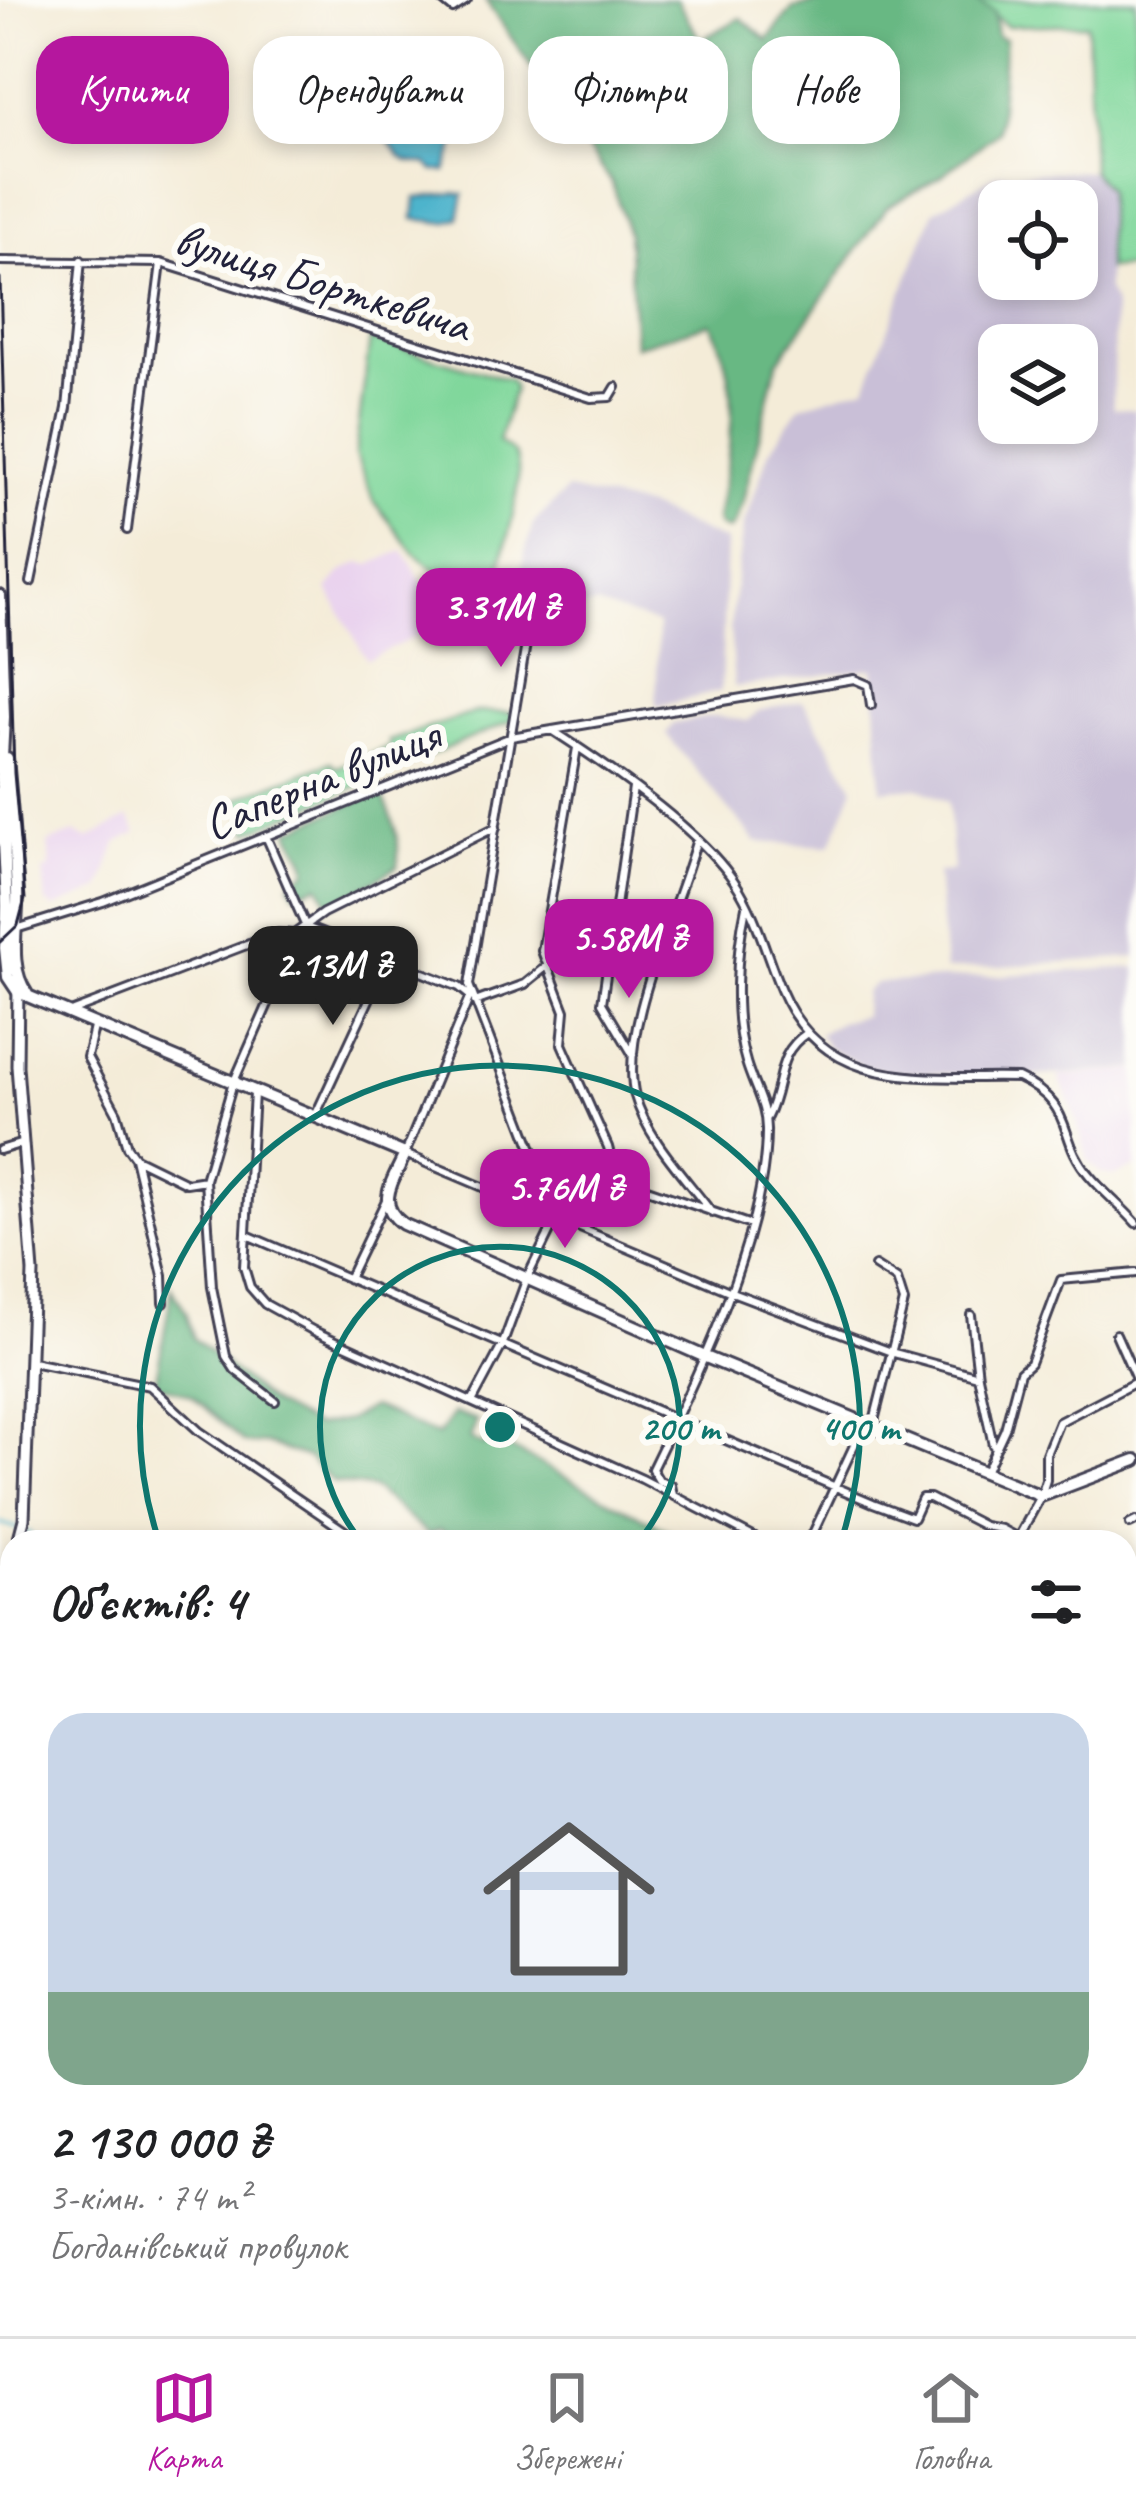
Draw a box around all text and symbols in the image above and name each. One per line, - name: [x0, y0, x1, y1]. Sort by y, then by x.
- chip: Купити: [36, 36, 229, 144]
- chip: Орендувати: [253, 36, 504, 144]
- chip: Фільтри: [528, 36, 728, 144]
- chip: Нове: [752, 36, 900, 144]
- map controls: [978, 180, 1098, 444]
- button: locate: [978, 180, 1098, 300]
- street label: вулиця Борткевича: [168, 209, 480, 356]
- button: layers: [978, 324, 1098, 444]
- pin: 3.31M ₴: [390, 568, 612, 670]
- text: 3.31M ₴: [443, 582, 559, 631]
- street label: Саперна вулиця: [195, 703, 452, 853]
- pin: 5.58M ₴: [518, 899, 740, 1001]
- text: 5.58M ₴: [572, 913, 686, 962]
- pin: 2.13M ₴: [222, 926, 444, 1028]
- text: 2.13M ₴: [275, 940, 391, 989]
- pin: 5.76M ₴: [454, 1149, 676, 1251]
- text: 5.76M ₴: [507, 1163, 623, 1212]
- text: 200 m: [641, 1405, 722, 1451]
- text: 400 m: [821, 1405, 902, 1451]
- centre of rings: [479, 1406, 521, 1448]
- icon: filters: [1023, 1569, 1089, 1635]
- text: Об’єктів: 4: [48, 1570, 245, 1634]
- icon: home: [461, 1791, 677, 2007]
- text: 2 130 000 ₴: [48, 2109, 269, 2173]
- text: 3-кімн. · 74 m²: [48, 2173, 249, 2222]
- text: Богданівський провулок: [48, 2222, 346, 2271]
- tab: Карта: [146, 2365, 221, 2479]
- tab: Збережені: [514, 2365, 621, 2479]
- tab: Головна: [913, 2365, 990, 2479]

